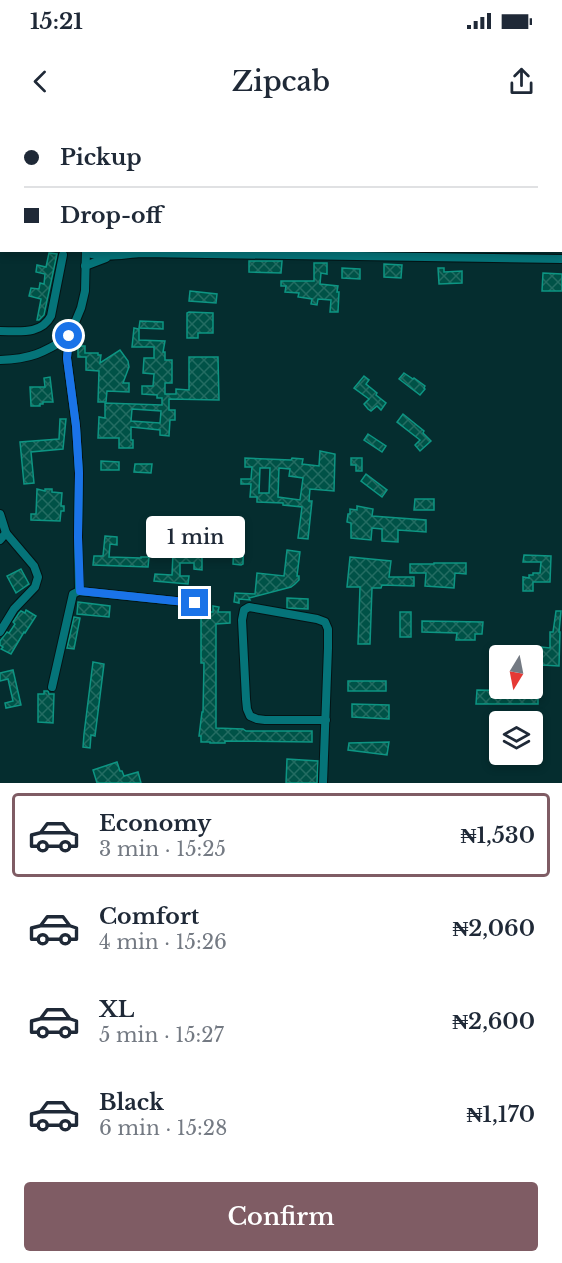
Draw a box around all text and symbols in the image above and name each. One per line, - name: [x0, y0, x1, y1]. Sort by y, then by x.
- text: 15:21: [30, 8, 83, 35]
- icon: back: [24, 65, 57, 98]
- text: Zipcab: [232, 65, 330, 98]
- icon: share: [505, 65, 538, 98]
- text: Pickup: [60, 144, 142, 171]
- text: Drop-off: [60, 202, 162, 229]
- route start: [55, 322, 82, 349]
- callout: 1 min: [146, 516, 244, 558]
- text: 1 min: [167, 525, 224, 549]
- route end: [181, 589, 208, 616]
- north arrow: [489, 645, 543, 699]
- map controls: [489, 645, 543, 765]
- button: layers: [489, 711, 543, 765]
- icon: car: [27, 808, 81, 862]
- text: Economy: [99, 810, 211, 837]
- text: ₦1,530: [461, 822, 535, 849]
- text: 3 min · 15:25: [99, 837, 226, 861]
- icon: car: [27, 901, 81, 955]
- text: Comfort: [99, 903, 199, 930]
- text: ₦2,060: [452, 915, 535, 942]
- text: 4 min · 15:26: [99, 930, 227, 954]
- icon: car: [27, 994, 81, 1048]
- text: XL: [99, 996, 134, 1023]
- text: ₦2,600: [452, 1008, 535, 1035]
- text: 5 min · 15:27: [99, 1023, 224, 1047]
- icon: car: [27, 1087, 81, 1141]
- text: Black: [99, 1089, 164, 1116]
- text: ₦1,170: [466, 1101, 535, 1128]
- text: 6 min · 15:28: [99, 1116, 227, 1140]
- button: Confirm: [24, 1182, 538, 1251]

